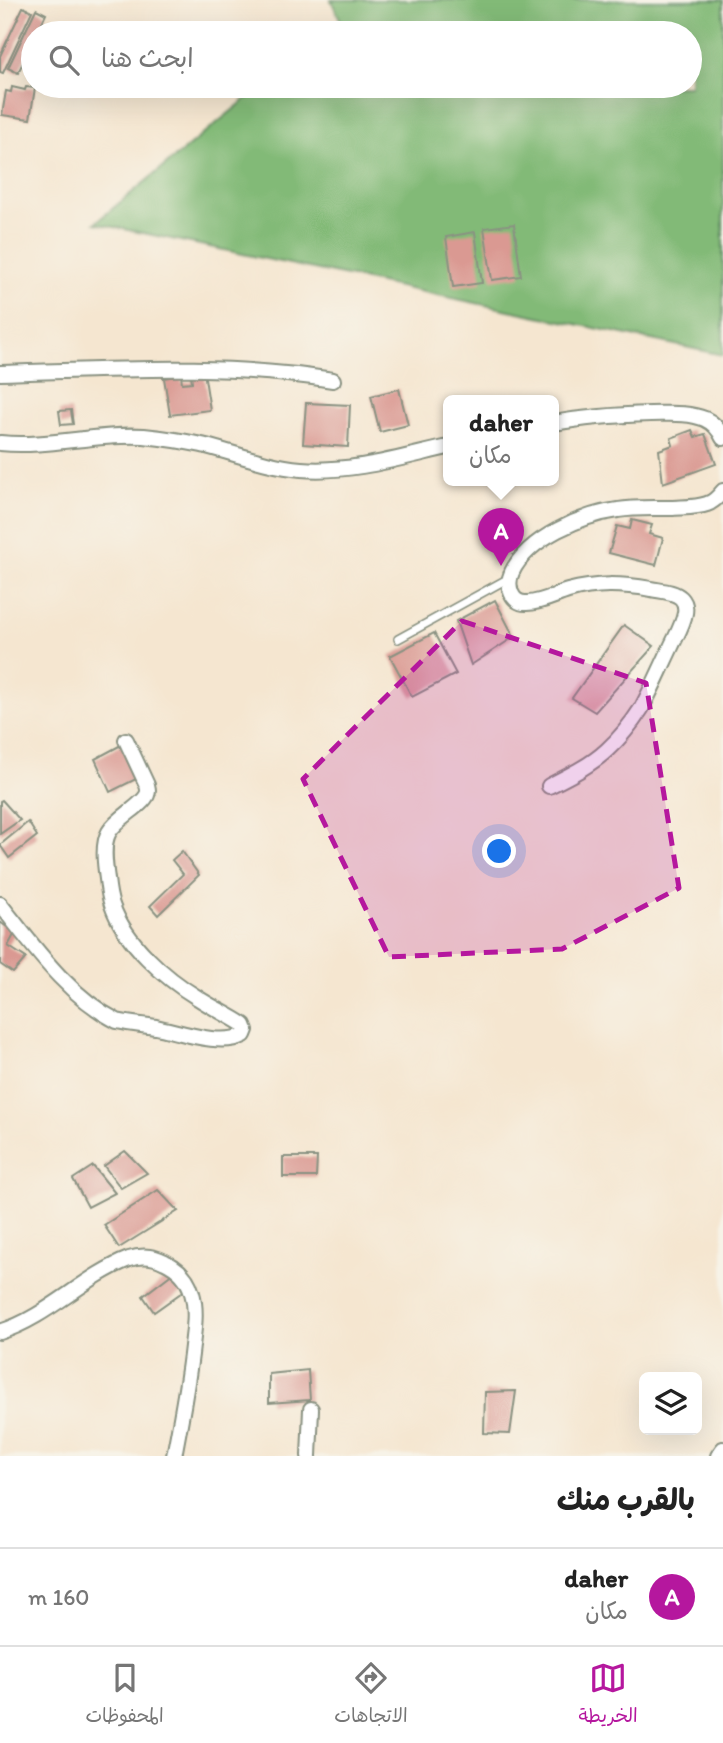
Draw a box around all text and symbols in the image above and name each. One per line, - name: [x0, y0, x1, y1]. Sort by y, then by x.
- search box: [21, 21, 702, 98]
- icon: search: [45, 41, 83, 79]
- text: ابحث هنا: [101, 42, 194, 74]
- popup: [443, 395, 559, 486]
- text: daher: [469, 406, 533, 438]
- text: مكان: [469, 441, 512, 469]
- pin: A: [478, 508, 524, 566]
- your location: [482, 834, 516, 868]
- map controls: [639, 1372, 702, 1435]
- button: layers: [639, 1372, 702, 1435]
- text: بالقرب منك: [557, 1481, 695, 1518]
- text: daher: [564, 1562, 628, 1594]
- text: 160 m: [28, 1583, 90, 1611]
- text: A: [665, 1583, 679, 1611]
- text: مكان: [585, 1597, 628, 1625]
- tab: المحفوظات: [85, 1659, 164, 1732]
- tab: الاتجاهات: [334, 1659, 408, 1732]
- tab: الخريطة: [578, 1659, 638, 1732]

